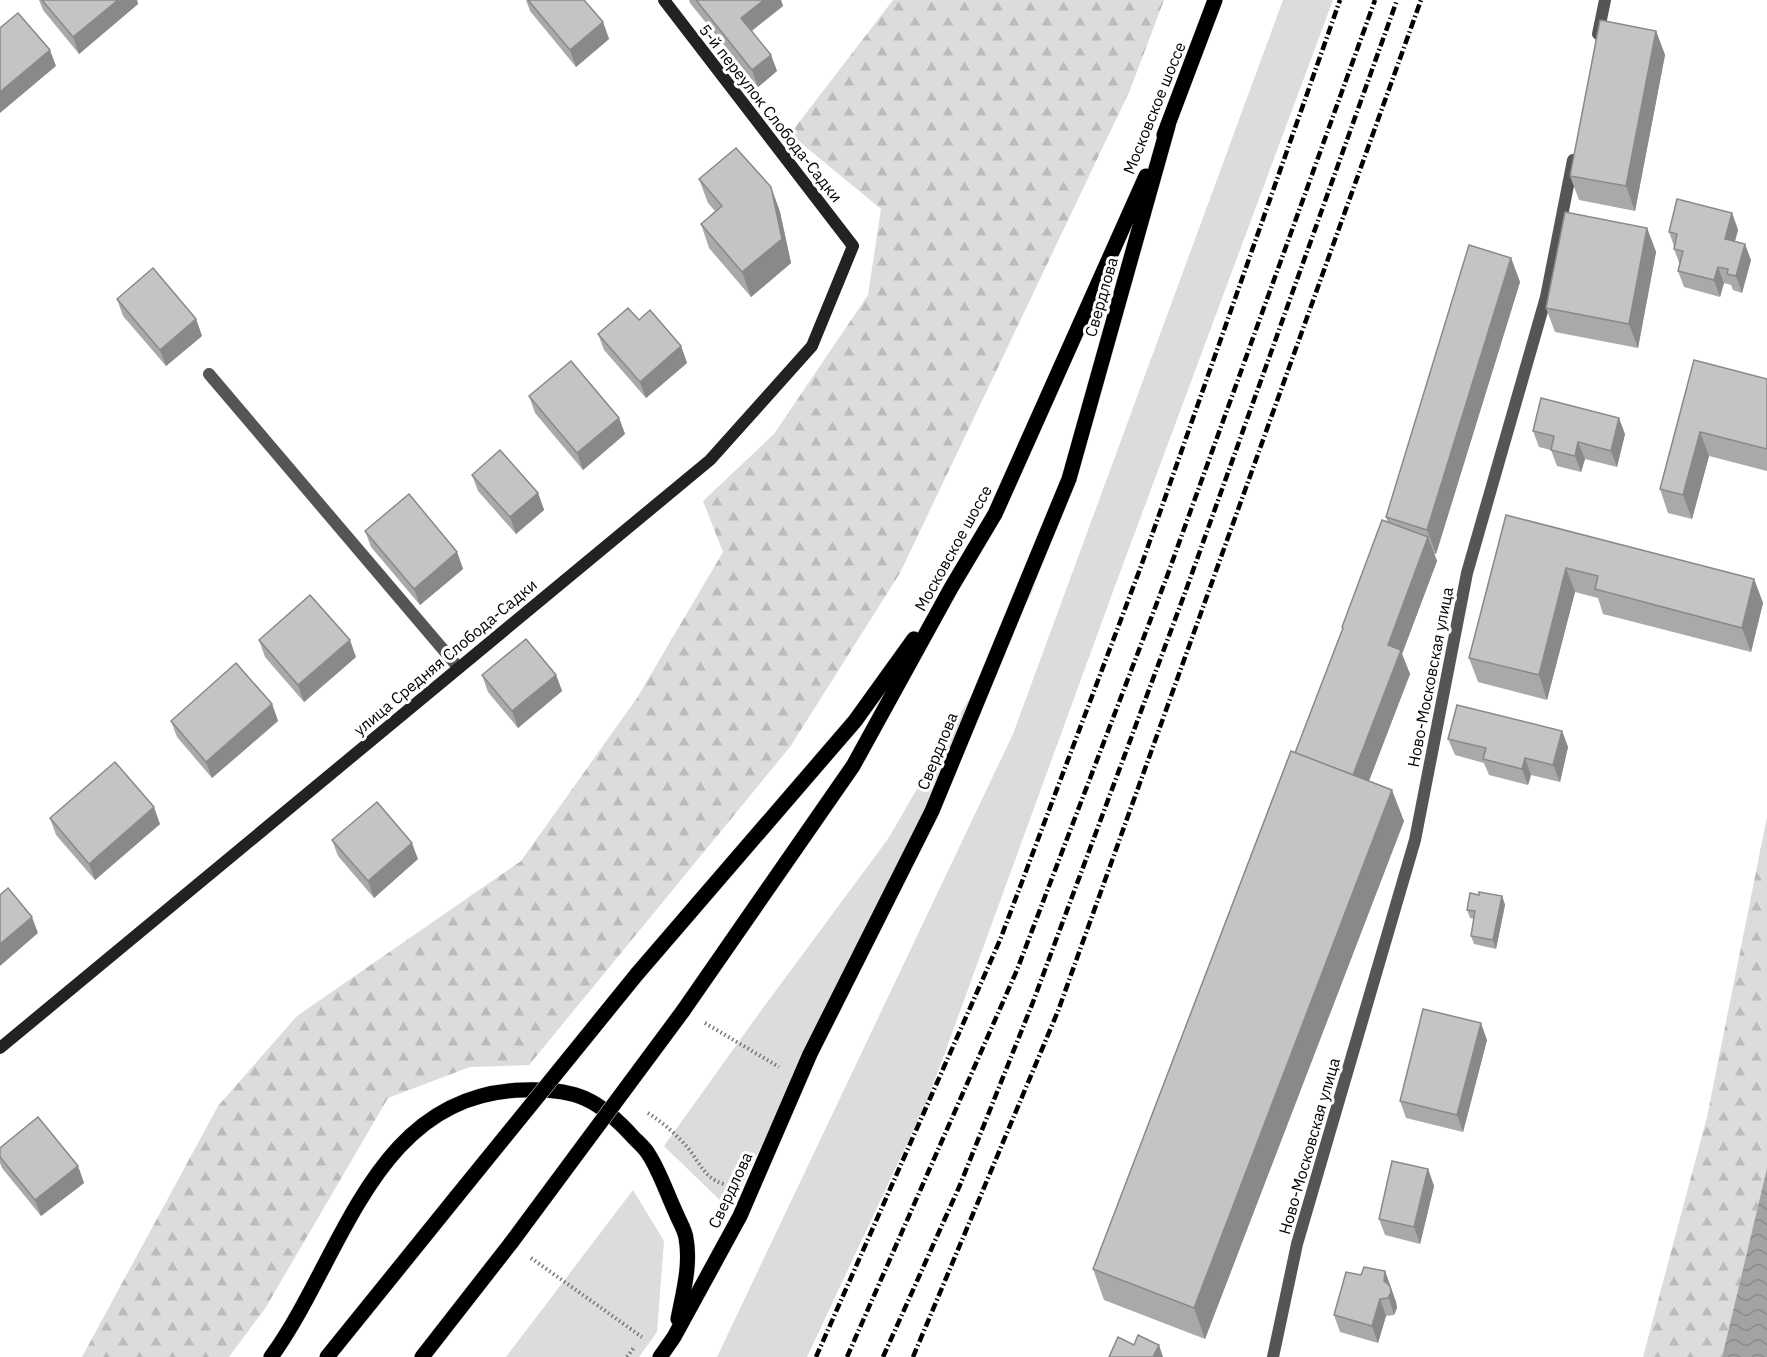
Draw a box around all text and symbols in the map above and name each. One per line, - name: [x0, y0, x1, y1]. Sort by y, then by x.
- street label: 5-й переулок Слобода-Садки: [695, 20, 847, 206]
- street label: Московское шоссе: [1118, 39, 1190, 177]
- street label: Свердлова: [1080, 254, 1122, 339]
- street label: Московское шоссе: [910, 481, 996, 614]
- street label: улица Средняя Слобода-Садки: [349, 574, 541, 740]
- street label: Ново-Московская улица: [1403, 585, 1457, 769]
- street label: Свердлова: [912, 709, 962, 793]
- street label: Ново-Московская улица: [1274, 1055, 1344, 1237]
- street label: Свердлова: [704, 1148, 757, 1231]

